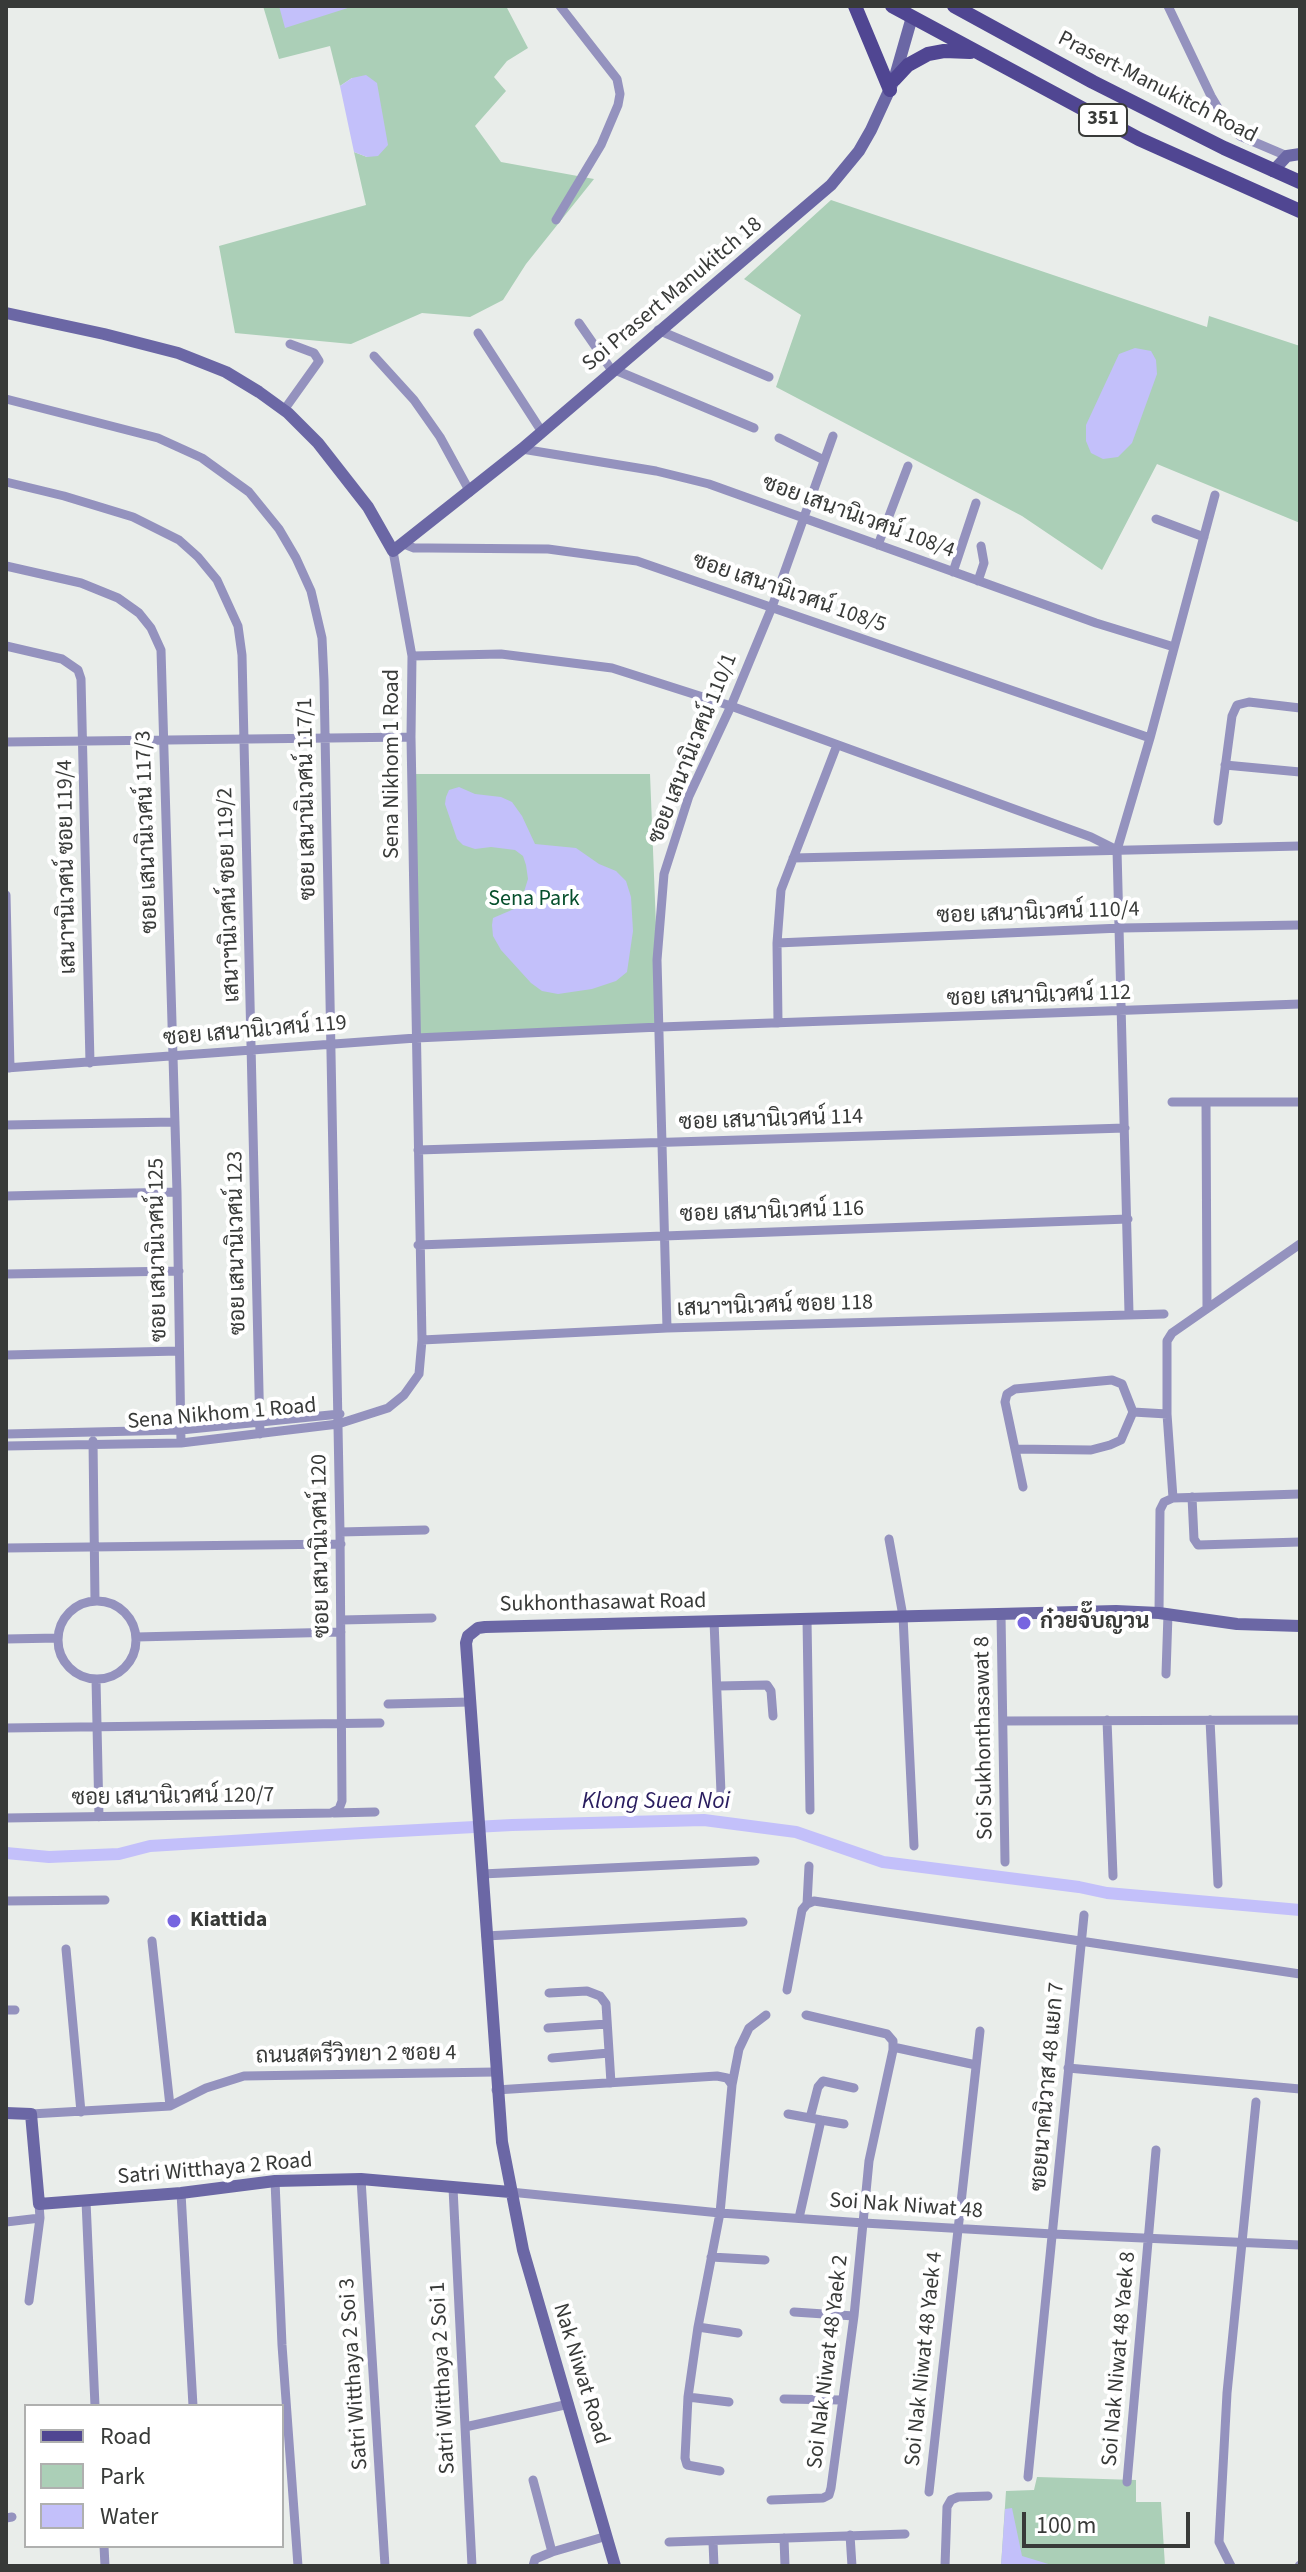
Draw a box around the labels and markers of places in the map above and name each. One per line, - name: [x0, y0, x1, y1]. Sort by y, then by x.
- place label: ก๋วยจั๊บญวน: [1040, 1610, 1149, 1636]
- marker: ก๋วยจั๊บญวน: [1015, 1614, 1033, 1632]
- place label: Kiattida: [190, 1908, 267, 1934]
- marker: Kiattida: [165, 1912, 183, 1930]

